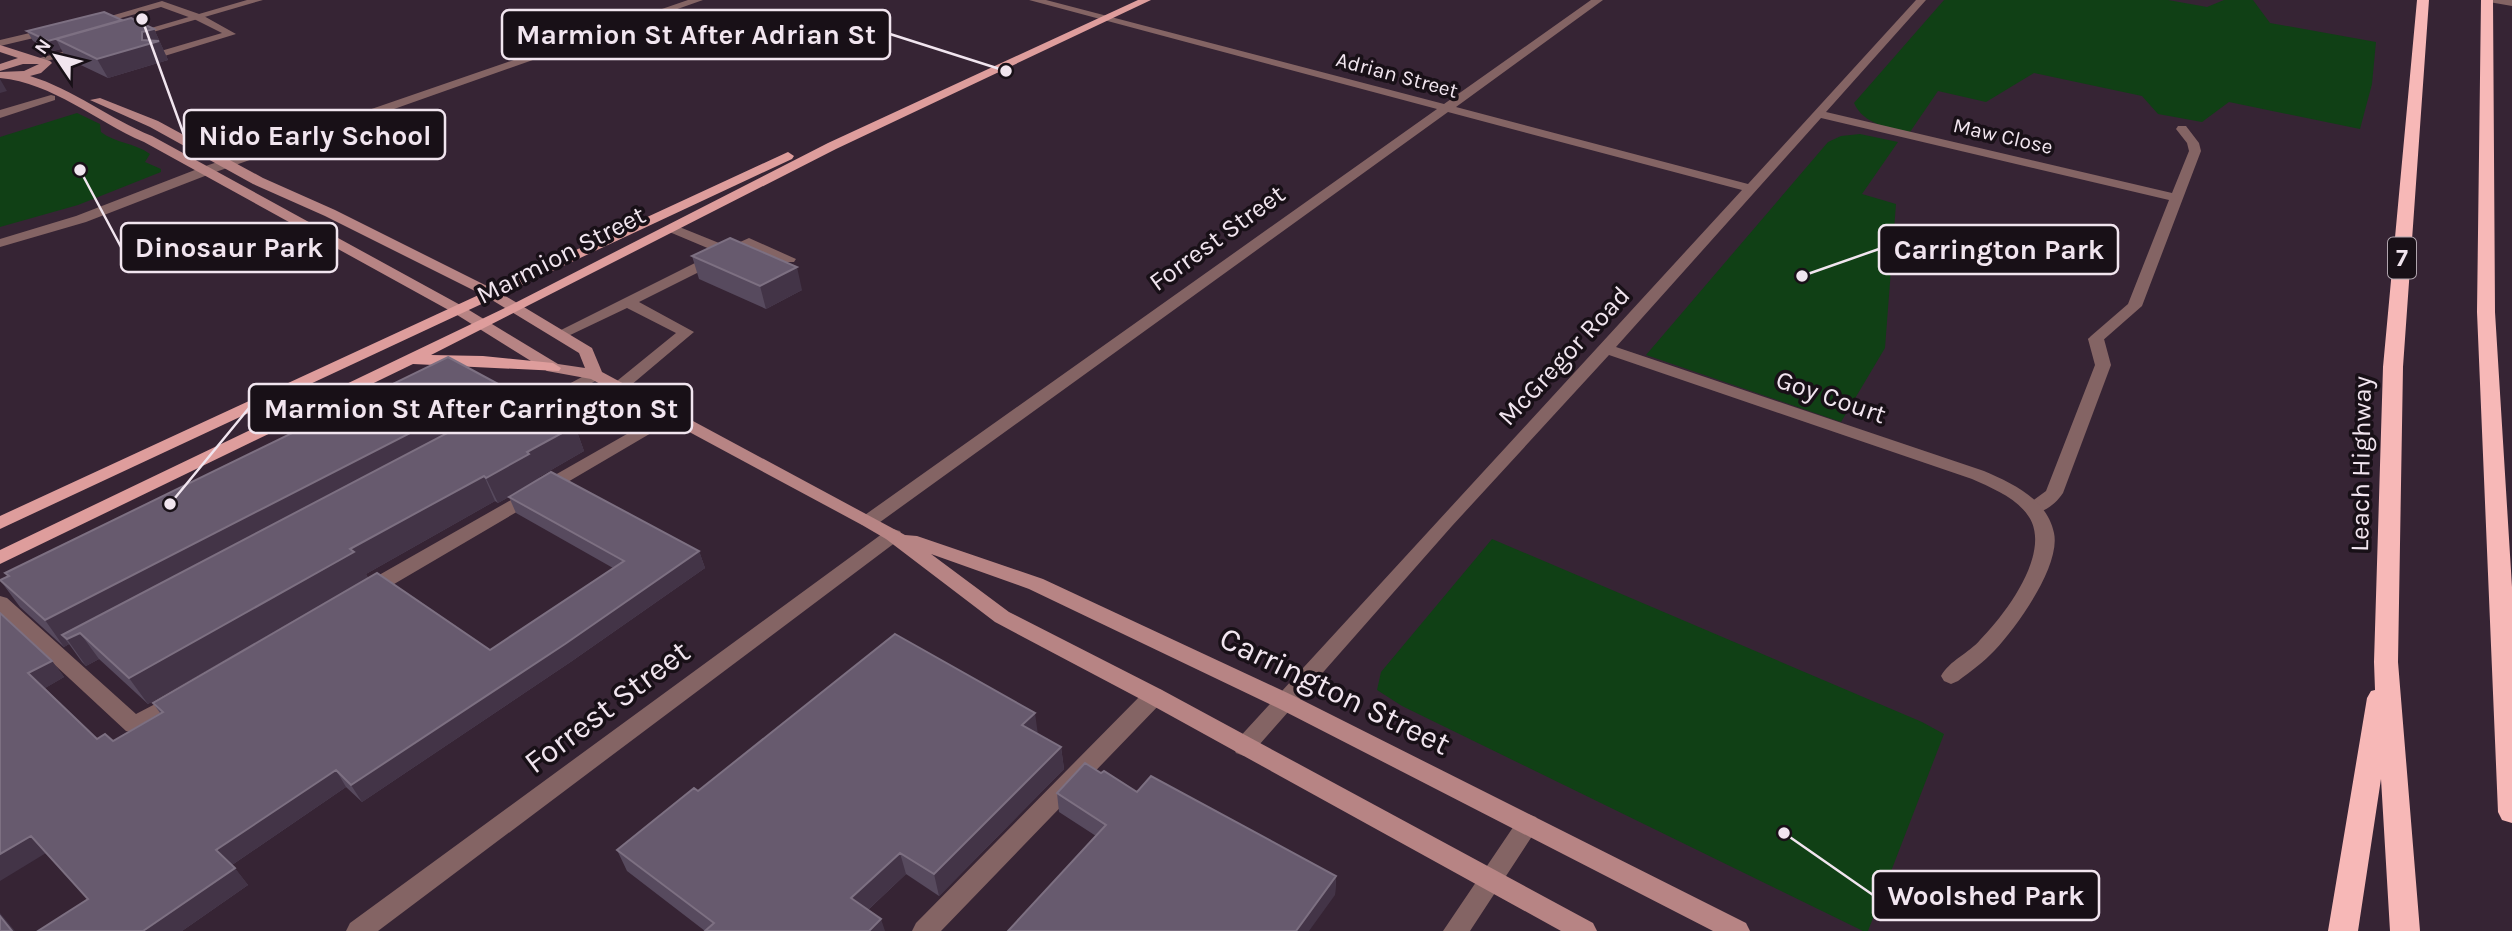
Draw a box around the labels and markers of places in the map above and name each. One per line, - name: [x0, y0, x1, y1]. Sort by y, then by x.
- callout: Marmion St After Adrian St: [502, 10, 890, 59]
- callout: Nido Early School: [184, 110, 445, 159]
- callout: Dinosaur Park: [121, 223, 337, 272]
- callout: Carrington Park: [1879, 225, 2118, 274]
- callout: Marmion St After Carrington St: [249, 384, 692, 433]
- callout: Woolshed Park: [1873, 871, 2099, 920]

